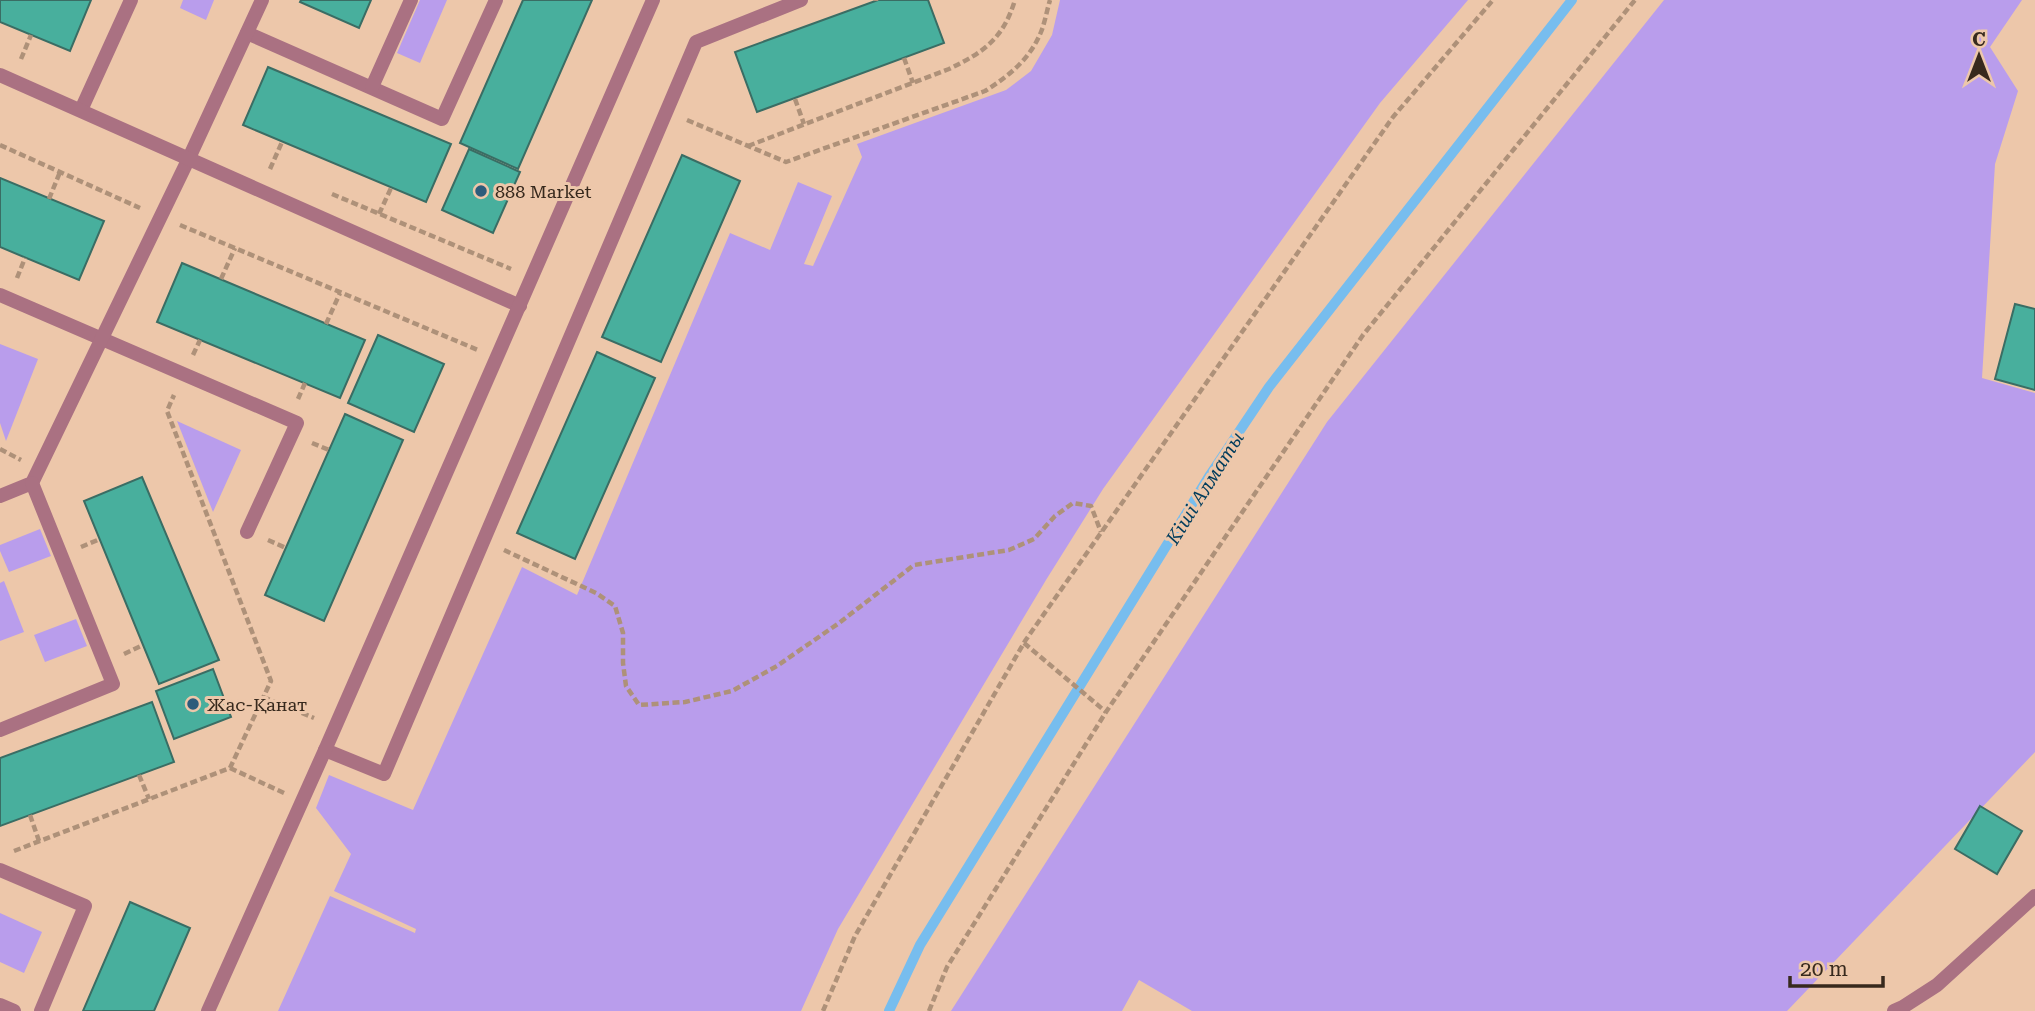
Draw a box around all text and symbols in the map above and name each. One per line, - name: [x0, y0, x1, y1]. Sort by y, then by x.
- north arrow: [1944, 21, 2014, 91]
- text: С: [1972, 28, 1986, 51]
- place label: 888 Market: [495, 181, 592, 202]
- marker: 888 Market: [473, 183, 489, 199]
- water label: Кіші Алматы: [1161, 427, 1249, 549]
- place label: Жас-Қанат: [207, 694, 307, 715]
- marker: Жас-Қанат: [185, 696, 201, 712]
- scale bar: [1790, 944, 1883, 988]
- text: 20 m: [1800, 957, 1848, 981]

